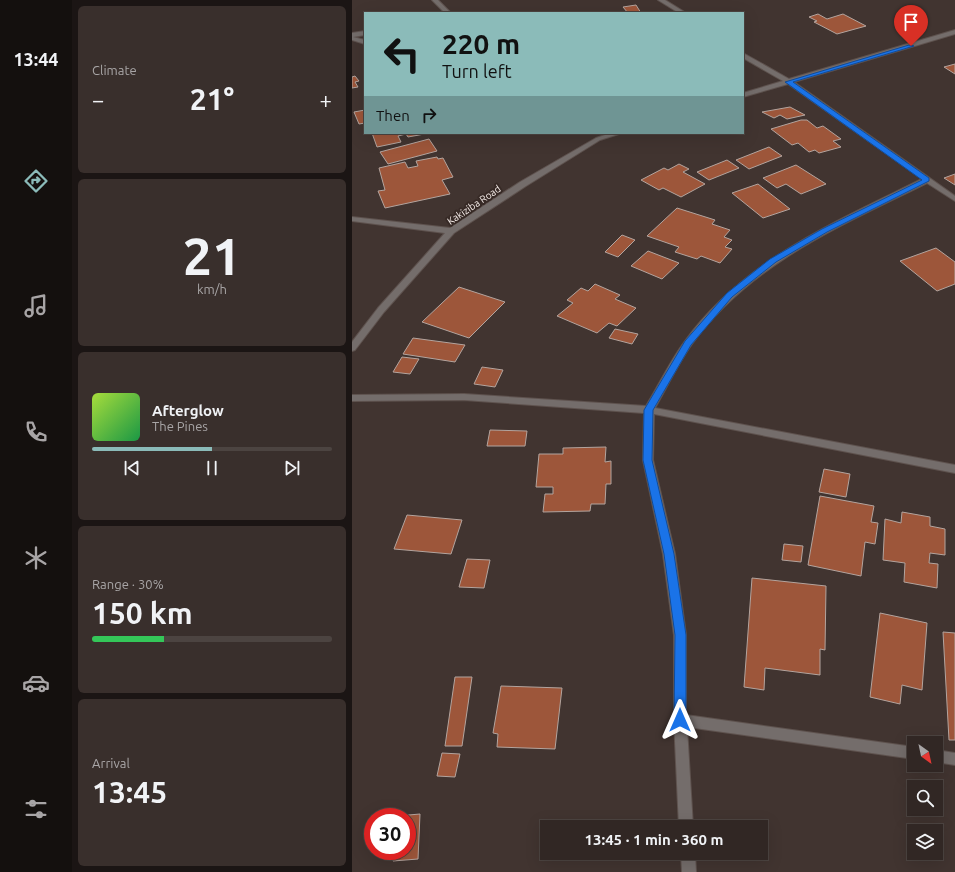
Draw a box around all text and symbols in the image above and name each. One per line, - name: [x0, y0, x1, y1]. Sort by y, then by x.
- pin: [894, 5, 928, 46]
- icon: arrive: [900, 11, 922, 33]
- icon: left: [376, 28, 428, 80]
- text: 220 m: [442, 28, 520, 59]
- text: 13:44: [13, 49, 59, 69]
- text: Turn left: [442, 61, 512, 81]
- text: Climate: [92, 63, 137, 77]
- text: 21°: [190, 82, 234, 116]
- text: −: [92, 87, 104, 112]
- text: +: [320, 87, 332, 112]
- icon: right: [418, 104, 440, 126]
- text: Then: [376, 107, 410, 124]
- icon: directions: [22, 167, 50, 195]
- street label: Kakiziba Road: [445, 183, 503, 227]
- text: 21: [183, 227, 241, 285]
- text: km/h: [197, 282, 227, 296]
- icon: music: [22, 292, 50, 320]
- text: Afterglow: [152, 402, 224, 419]
- icon: phone: [22, 418, 50, 446]
- text: The Pines: [152, 419, 208, 433]
- icon: previous: [121, 457, 143, 479]
- icon: pause: [201, 457, 223, 479]
- icon: next: [281, 457, 303, 479]
- icon: climate: [22, 544, 50, 572]
- text: Range · 30%: [92, 577, 164, 591]
- text: 150 km: [92, 596, 193, 630]
- icon: car: [22, 669, 50, 697]
- position arrow: [659, 699, 701, 741]
- north arrow: [907, 736, 943, 772]
- map controls: [907, 736, 943, 860]
- text: Arrival: [92, 756, 130, 770]
- text: 13:45: [92, 775, 167, 809]
- button: search: [907, 780, 943, 816]
- icon: filters: [22, 795, 50, 823]
- speed limit sign: 30: [364, 808, 416, 860]
- button: layers: [907, 824, 943, 860]
- text: 13:45 · 1 min · 360 m: [585, 831, 723, 848]

